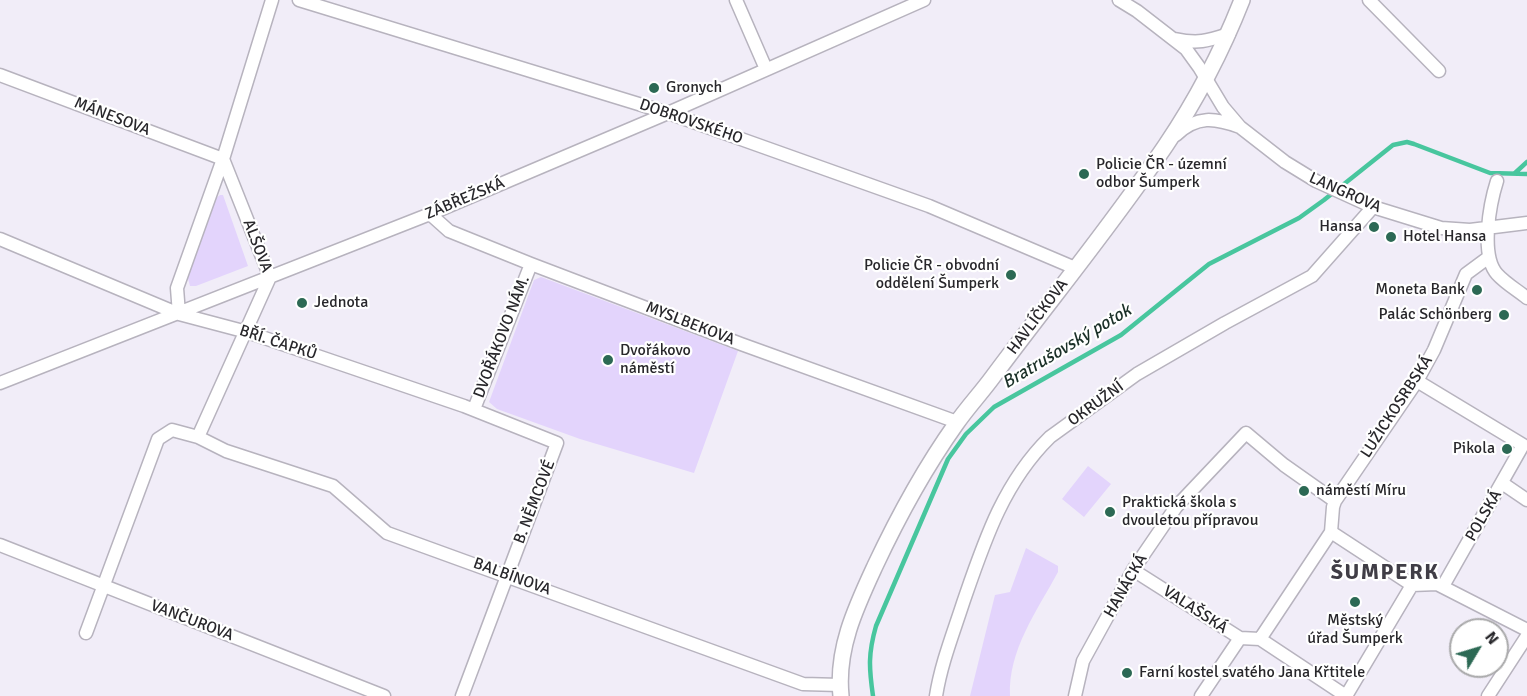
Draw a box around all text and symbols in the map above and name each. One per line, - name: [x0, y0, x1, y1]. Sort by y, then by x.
- place label: Gronych: [666, 78, 722, 98]
- marker: Gronych: [647, 81, 661, 95]
- street label: MÁNESOVA: [71, 94, 153, 140]
- street label: DOBROVSKÉHO: [637, 95, 745, 149]
- place label: Policie ČR - územní odbor Šumperk: [1096, 155, 1227, 193]
- marker: Policie ČR - územní odbor Šumperk: [1077, 167, 1091, 181]
- street label: LANGROVA: [1306, 169, 1384, 217]
- street label: ZÁBŘEŽSKÁ: [422, 174, 508, 224]
- street label: ALŠOVA: [238, 217, 276, 275]
- place label: Hansa: [1319, 217, 1362, 237]
- marker: Hansa: [1367, 220, 1381, 234]
- place label: Hotel Hansa: [1403, 227, 1486, 247]
- marker: Hotel Hansa: [1384, 230, 1398, 244]
- place label: Policie ČR - obvodní oddělení Šumperk: [864, 256, 999, 294]
- marker: Policie ČR - obvodní oddělení Šumperk: [1004, 268, 1018, 282]
- street label: DVOŘÁKOVO NÁM.: [470, 273, 534, 401]
- street label: HAVLÍČKOVA: [1003, 276, 1073, 358]
- place label: Moneta Bank: [1375, 280, 1465, 300]
- marker: Moneta Bank: [1470, 283, 1484, 297]
- place label: Jednota: [314, 293, 368, 313]
- marker: Jednota: [295, 296, 309, 310]
- street label: MYSLBEKOVA: [643, 298, 737, 350]
- water label: Bratrušovský potok: [999, 300, 1135, 394]
- place label: Palác Schönberg: [1378, 305, 1492, 325]
- marker: Palác Schönberg: [1497, 308, 1511, 322]
- street label: BŘÍ. ČAPKŮ: [237, 321, 319, 365]
- place label: Dvořákovo náměstí: [620, 341, 691, 379]
- street label: LUŽICKOSRBSKÁ: [1357, 352, 1437, 462]
- marker: Dvořákovo náměstí: [601, 353, 615, 367]
- street label: OKRUŽNÍ: [1064, 377, 1128, 431]
- place label: Pikola: [1453, 439, 1495, 459]
- marker: Pikola: [1500, 442, 1514, 456]
- street label: B. NĚMCOVÉ: [510, 457, 560, 547]
- place label: náměstí Míru: [1316, 481, 1406, 501]
- marker: náměstí Míru: [1297, 484, 1311, 498]
- street label: POLSKÁ: [1462, 487, 1506, 545]
- place label: Praktická škola s dvouletou přípravou: [1122, 493, 1258, 531]
- marker: Praktická škola s dvouletou přípravou: [1103, 505, 1117, 519]
- street label: HANÁCKÁ: [1100, 551, 1152, 621]
- street label: BALBÍNOVA: [470, 554, 554, 600]
- district label: ŠUMPERK: [1331, 560, 1439, 586]
- street label: VALAŠSKÁ: [1159, 582, 1231, 638]
- marker: Městský úřad Šumperk: [1348, 595, 1362, 609]
- street label: VANČUROVA: [148, 596, 236, 646]
- place label: Městský úřad Šumperk: [1307, 611, 1403, 649]
- north arrow: [1449, 618, 1509, 678]
- text: N: [1480, 628, 1503, 649]
- place label: Farní kostel svatého Jana Křtitele: [1139, 663, 1365, 683]
- marker: Farní kostel svatého Jana Křtitele: [1120, 666, 1134, 680]

